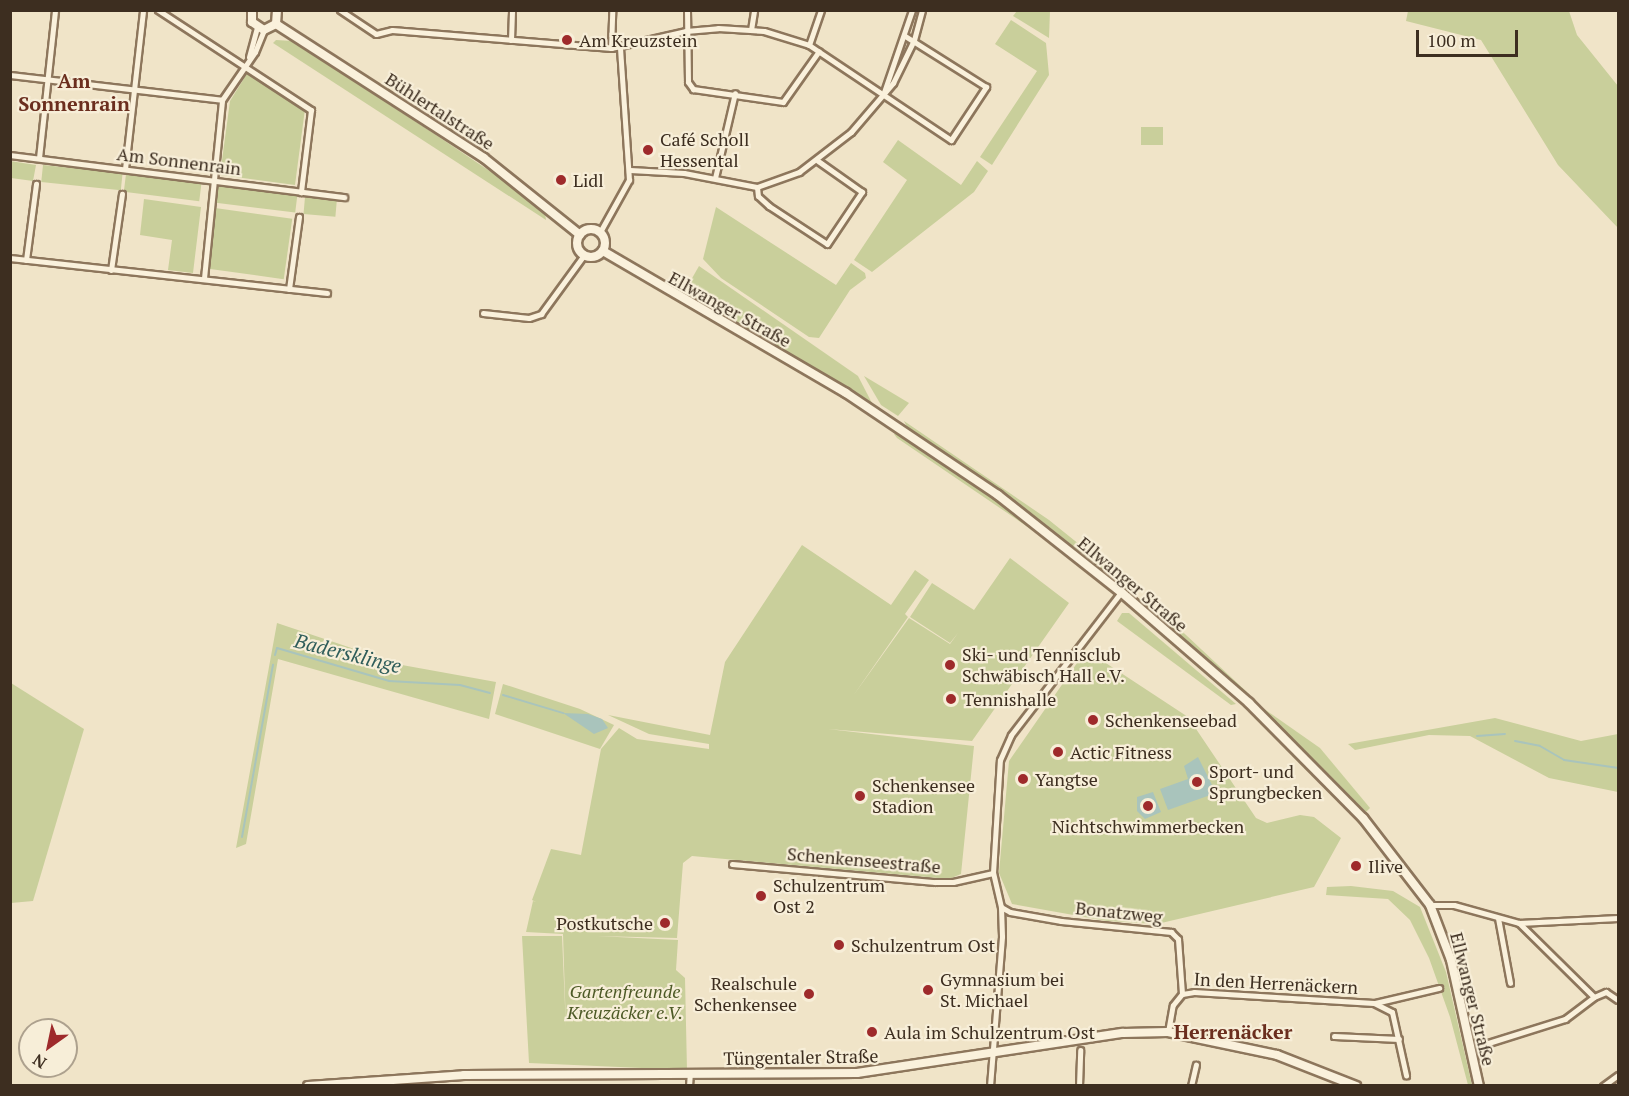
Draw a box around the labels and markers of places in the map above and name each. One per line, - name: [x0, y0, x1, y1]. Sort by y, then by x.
- place label: Am Kreuzstein: [579, 29, 698, 51]
- marker: Am Kreuzstein: [560, 33, 574, 47]
- place label: Café Scholl Hessental: [660, 129, 749, 172]
- marker: Café Scholl Hessental: [641, 143, 655, 157]
- place label: Lidl: [573, 169, 604, 191]
- marker: Lidl: [554, 173, 568, 187]
- place label: Ski- und Tennisclub Schwäbisch Hall e.V.: [962, 644, 1125, 686]
- marker: Ski- und Tennisclub Schwäbisch Hall e.V.: [943, 658, 957, 672]
- place label: Tennishalle: [963, 688, 1056, 710]
- marker: Tennishalle: [944, 692, 958, 706]
- place label: Schenkenseebad: [1105, 709, 1237, 731]
- marker: Schenkenseebad: [1086, 713, 1100, 727]
- place label: Actic Fitness: [1070, 741, 1172, 763]
- marker: Actic Fitness: [1051, 745, 1065, 759]
- place label: Sport- und Sprungbecken: [1209, 761, 1322, 804]
- place label: Yangtse: [1035, 768, 1098, 790]
- marker: Yangtse: [1016, 772, 1030, 786]
- place label: Schenkensee Stadion: [872, 775, 975, 818]
- marker: Sport- und Sprungbecken: [1190, 775, 1204, 789]
- marker: Schenkensee Stadion: [853, 789, 867, 803]
- marker: Nichtschwimmerbecken: [1141, 799, 1155, 813]
- place label: Nichtschwimmerbecken: [1052, 815, 1244, 837]
- place label: Ilive: [1368, 855, 1403, 877]
- marker: Ilive: [1349, 859, 1363, 873]
- place label: Schulzentrum Ost 2: [773, 875, 885, 918]
- marker: Schulzentrum Ost 2: [754, 889, 768, 903]
- place label: Postkutsche: [556, 912, 653, 934]
- marker: Postkutsche: [658, 916, 672, 930]
- place label: Schulzentrum Ost: [851, 934, 995, 956]
- marker: Schulzentrum Ost: [832, 938, 846, 952]
- place label: Gymnasium bei St. Michael: [940, 969, 1065, 1012]
- place label: Realschule Schenkensee: [694, 973, 797, 1016]
- marker: Gymnasium bei St. Michael: [921, 983, 935, 997]
- marker: Realschule Schenkensee: [802, 987, 816, 1001]
- place label: Aula im Schulzentrum Ost: [884, 1021, 1095, 1043]
- marker: Aula im Schulzentrum Ost: [865, 1025, 879, 1039]

